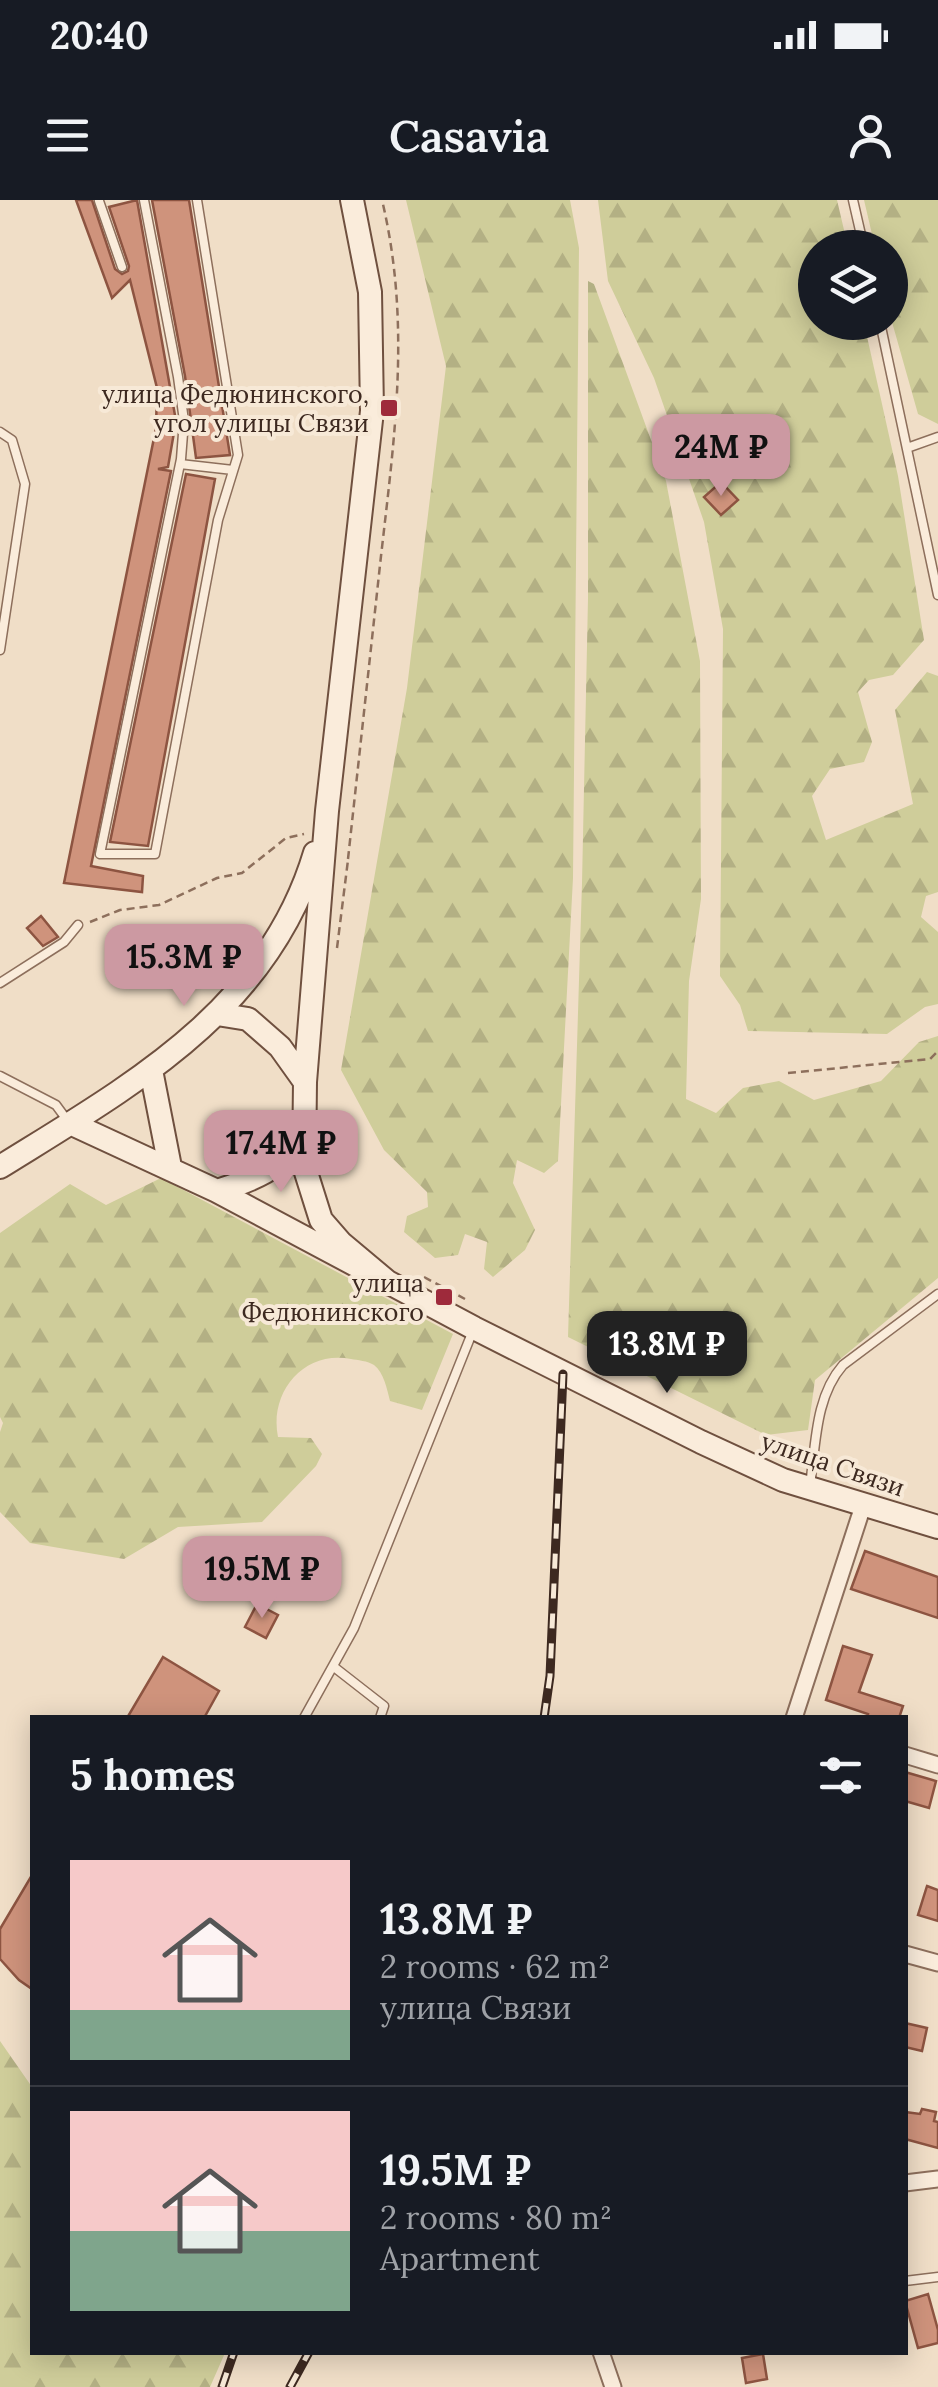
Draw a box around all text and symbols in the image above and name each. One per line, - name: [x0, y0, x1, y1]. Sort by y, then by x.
- text: 20:40: [50, 11, 149, 59]
- text: Casavia: [389, 107, 549, 164]
- icon: menu: [40, 108, 95, 163]
- icon: person: [843, 108, 898, 163]
- map controls: [798, 230, 908, 340]
- button: layers: [798, 230, 908, 340]
- place label: улица Федюнинского, угол улицы Связи: [102, 378, 369, 439]
- marker: улица Федюнинского, угол улицы Связи: [378, 397, 400, 419]
- pin: 24M ₽: [651, 414, 791, 499]
- text: 24M ₽: [674, 426, 768, 467]
- pin: 15.3M ₽: [92, 924, 276, 1009]
- text: 15.3M ₽: [127, 936, 241, 977]
- pin: 17.4M ₽: [189, 1110, 373, 1195]
- text: 17.4M ₽: [226, 1122, 336, 1163]
- place label: улица Федюнинского: [241, 1267, 424, 1328]
- marker: улица Федюнинского: [433, 1286, 455, 1308]
- pin: 13.8M ₽: [575, 1311, 759, 1396]
- text: 13.8M ₽: [609, 1323, 725, 1364]
- street label: улица Связи: [757, 1424, 909, 1504]
- pin: 19.5M ₽: [170, 1536, 354, 1621]
- text: 19.5M ₽: [205, 1548, 319, 1589]
- text: 5 homes: [70, 1748, 235, 1802]
- icon: filters: [813, 1748, 868, 1803]
- text: 13.8M ₽: [380, 1892, 532, 1946]
- icon: home: [150, 1900, 270, 2020]
- text: 2 rooms · 62 m²: [380, 1946, 610, 1987]
- text: улица Связи: [380, 1987, 572, 2028]
- text: 19.5M ₽: [380, 2143, 531, 2197]
- icon: home: [150, 2151, 270, 2271]
- text: 2 rooms · 80 m²: [380, 2197, 612, 2238]
- text: Apartment: [380, 2238, 540, 2279]

